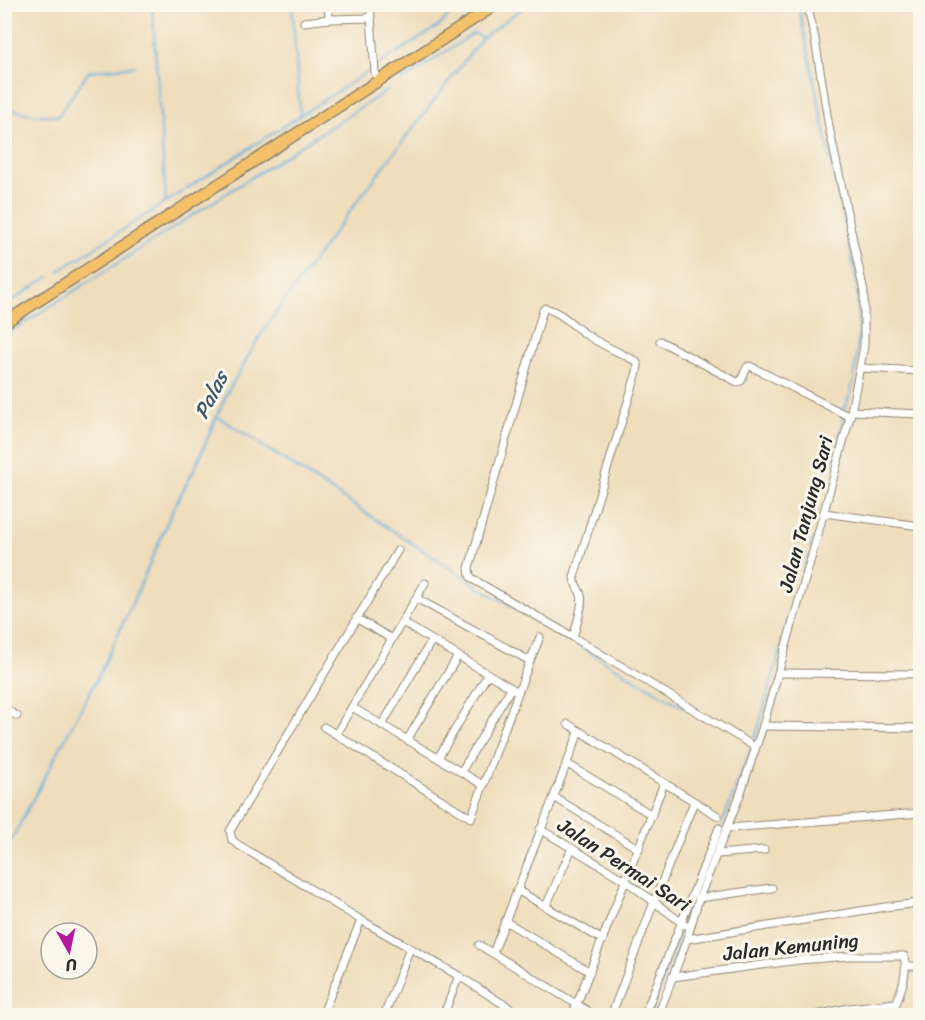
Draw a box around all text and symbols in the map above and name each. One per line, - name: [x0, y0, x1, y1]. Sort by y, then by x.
- water label: Palas: [183, 362, 240, 426]
- street label: Jalan Tanjung Sari: [768, 432, 844, 597]
- street label: Jalan Permai Sari: [549, 808, 699, 922]
- north arrow: [39, 921, 99, 981]
- street label: Jalan Kemuning: [720, 922, 861, 972]
- text: U: [62, 950, 79, 981]

